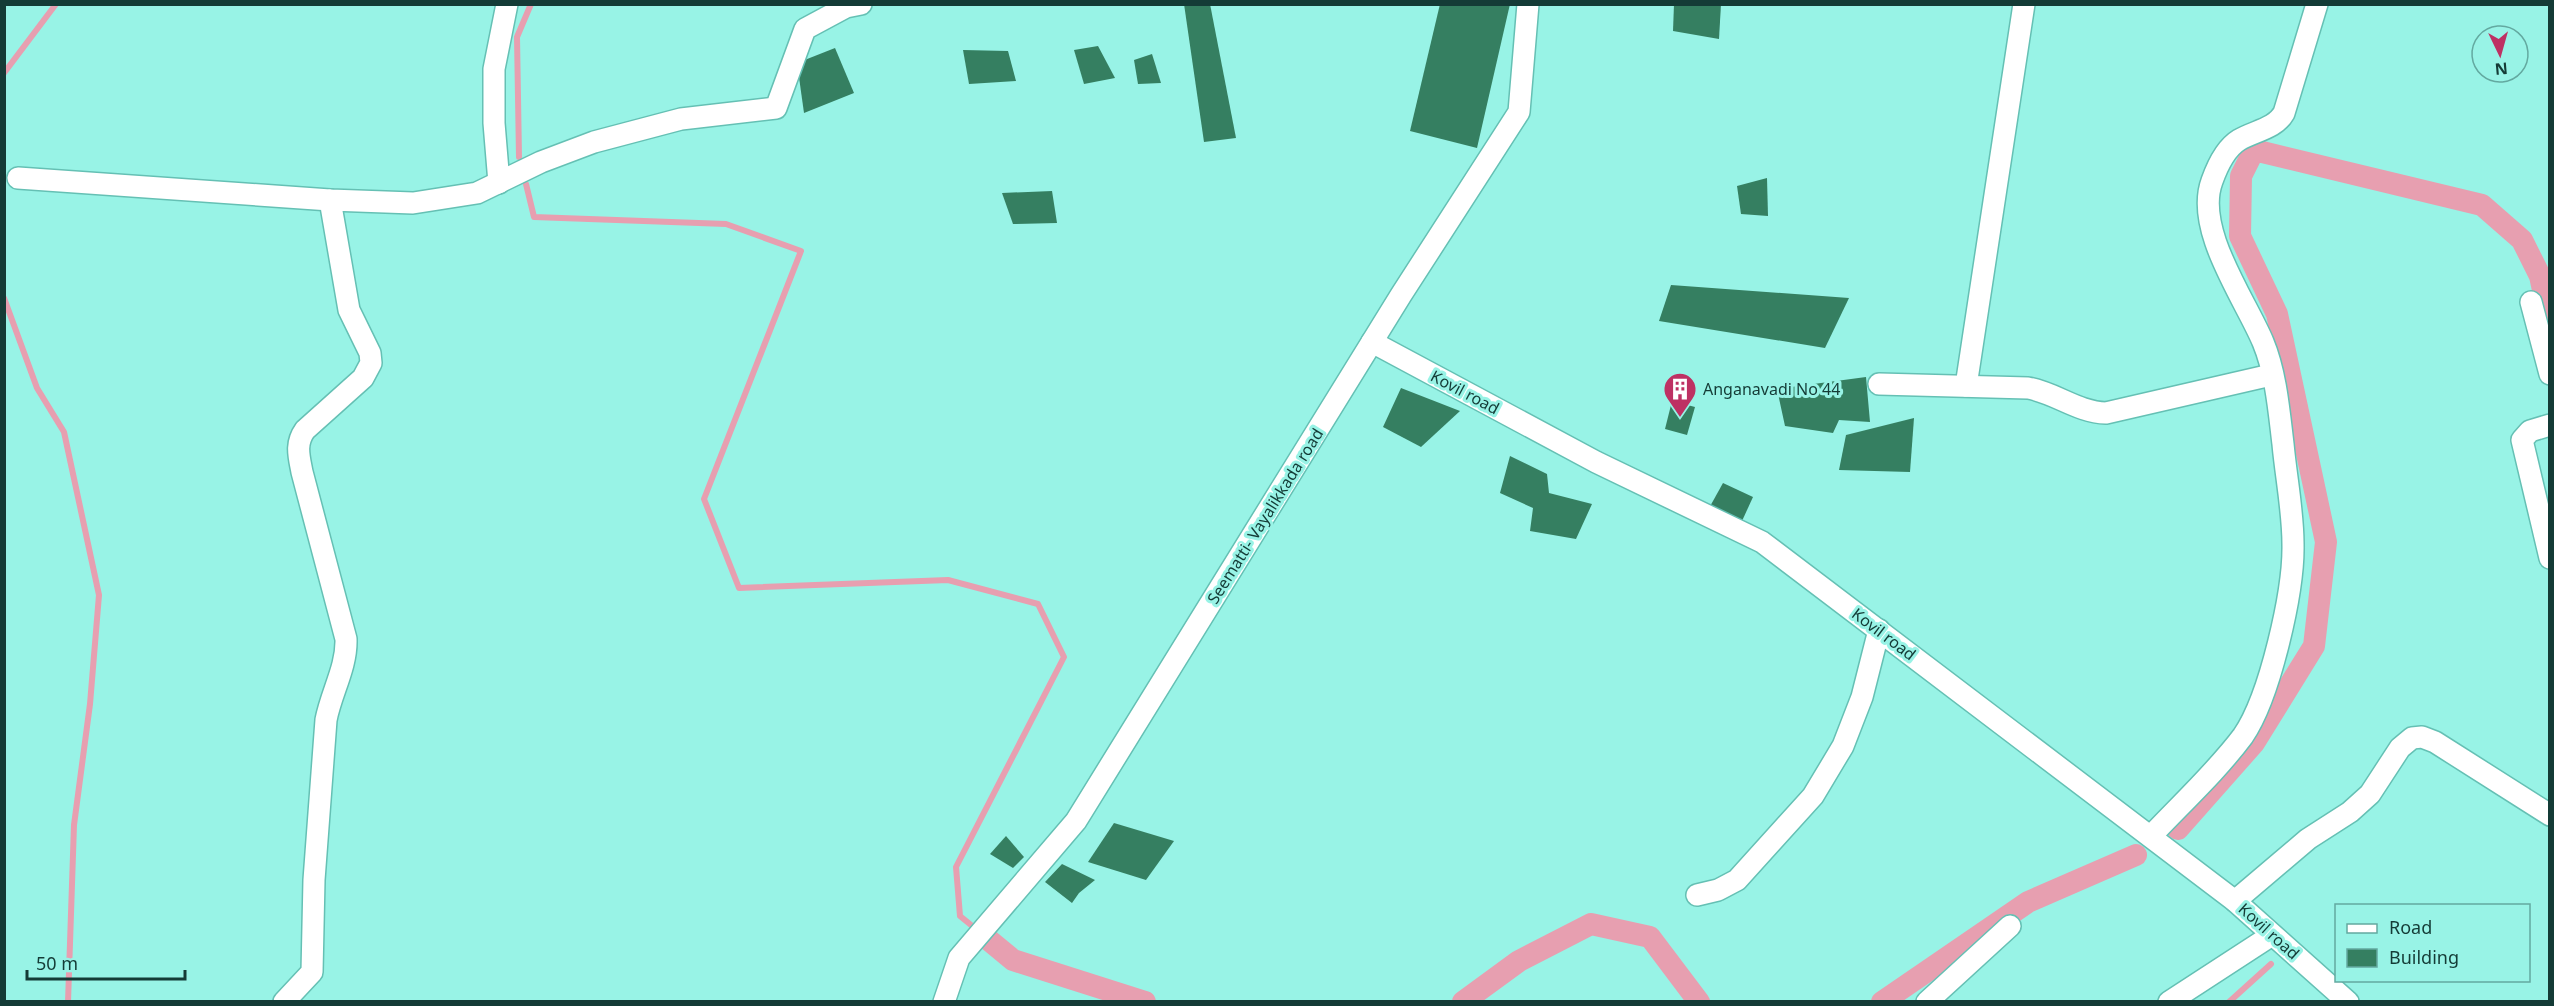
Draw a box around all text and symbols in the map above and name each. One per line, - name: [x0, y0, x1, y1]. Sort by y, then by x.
- north arrow: [2470, 24, 2530, 84]
- text: N: [2494, 57, 2509, 80]
- street label: Kovil road: [1427, 365, 1503, 419]
- building icon: Anganavadi No 44: [1662, 371, 1698, 418]
- place label: Anganavadi No 44: [1703, 378, 1840, 400]
- street label: Seematti- Vayalikkada road: [1202, 424, 1328, 608]
- street label: Kovil road: [1848, 603, 1920, 665]
- street label: Kovil road: [2234, 898, 2304, 964]
- legend: [2335, 904, 2530, 982]
- text: Road: [2389, 915, 2432, 939]
- scale bar: [27, 943, 184, 981]
- text: Building: [2389, 945, 2459, 969]
- text: 50 m: [36, 951, 78, 975]

